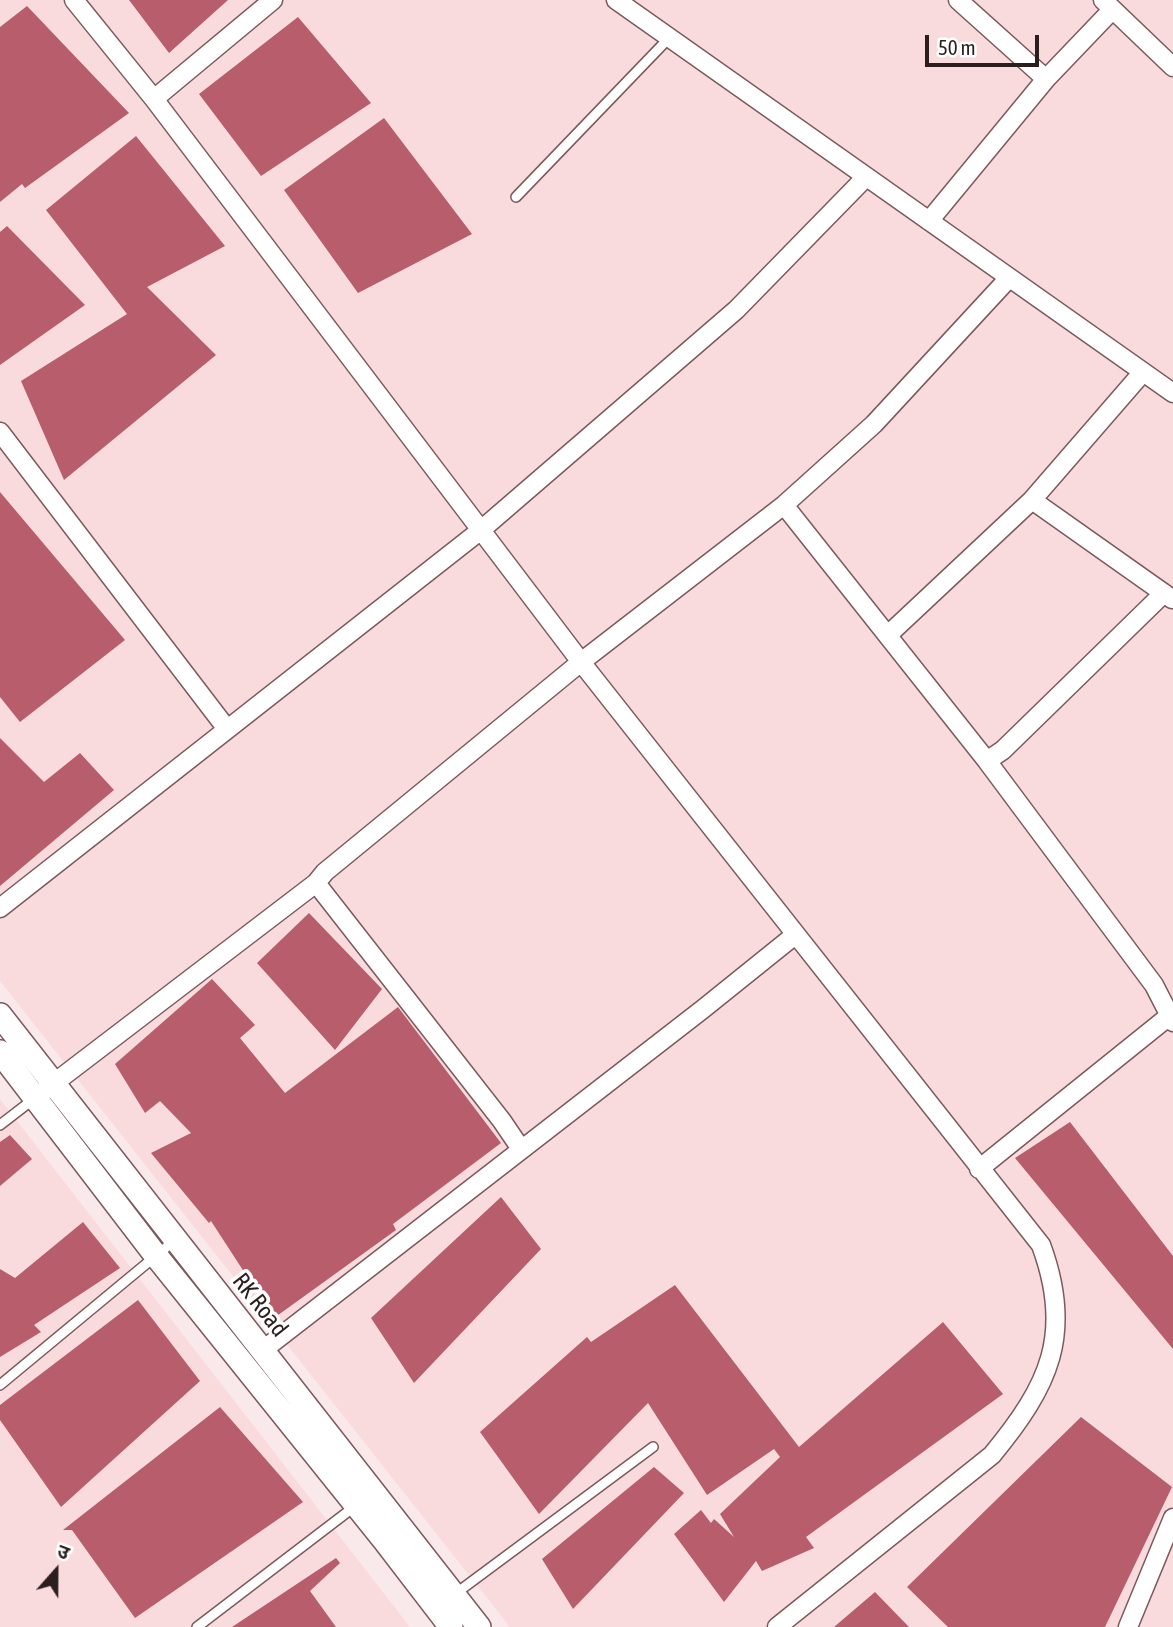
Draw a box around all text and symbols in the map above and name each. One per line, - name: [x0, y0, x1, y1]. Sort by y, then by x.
- scale bar: [928, 21, 1042, 65]
- text: 50 m: [938, 35, 976, 59]
- street label: RK Road: [226, 1267, 294, 1343]
- north arrow: [21, 1536, 91, 1606]
- text: उ: [54, 1539, 73, 1564]

